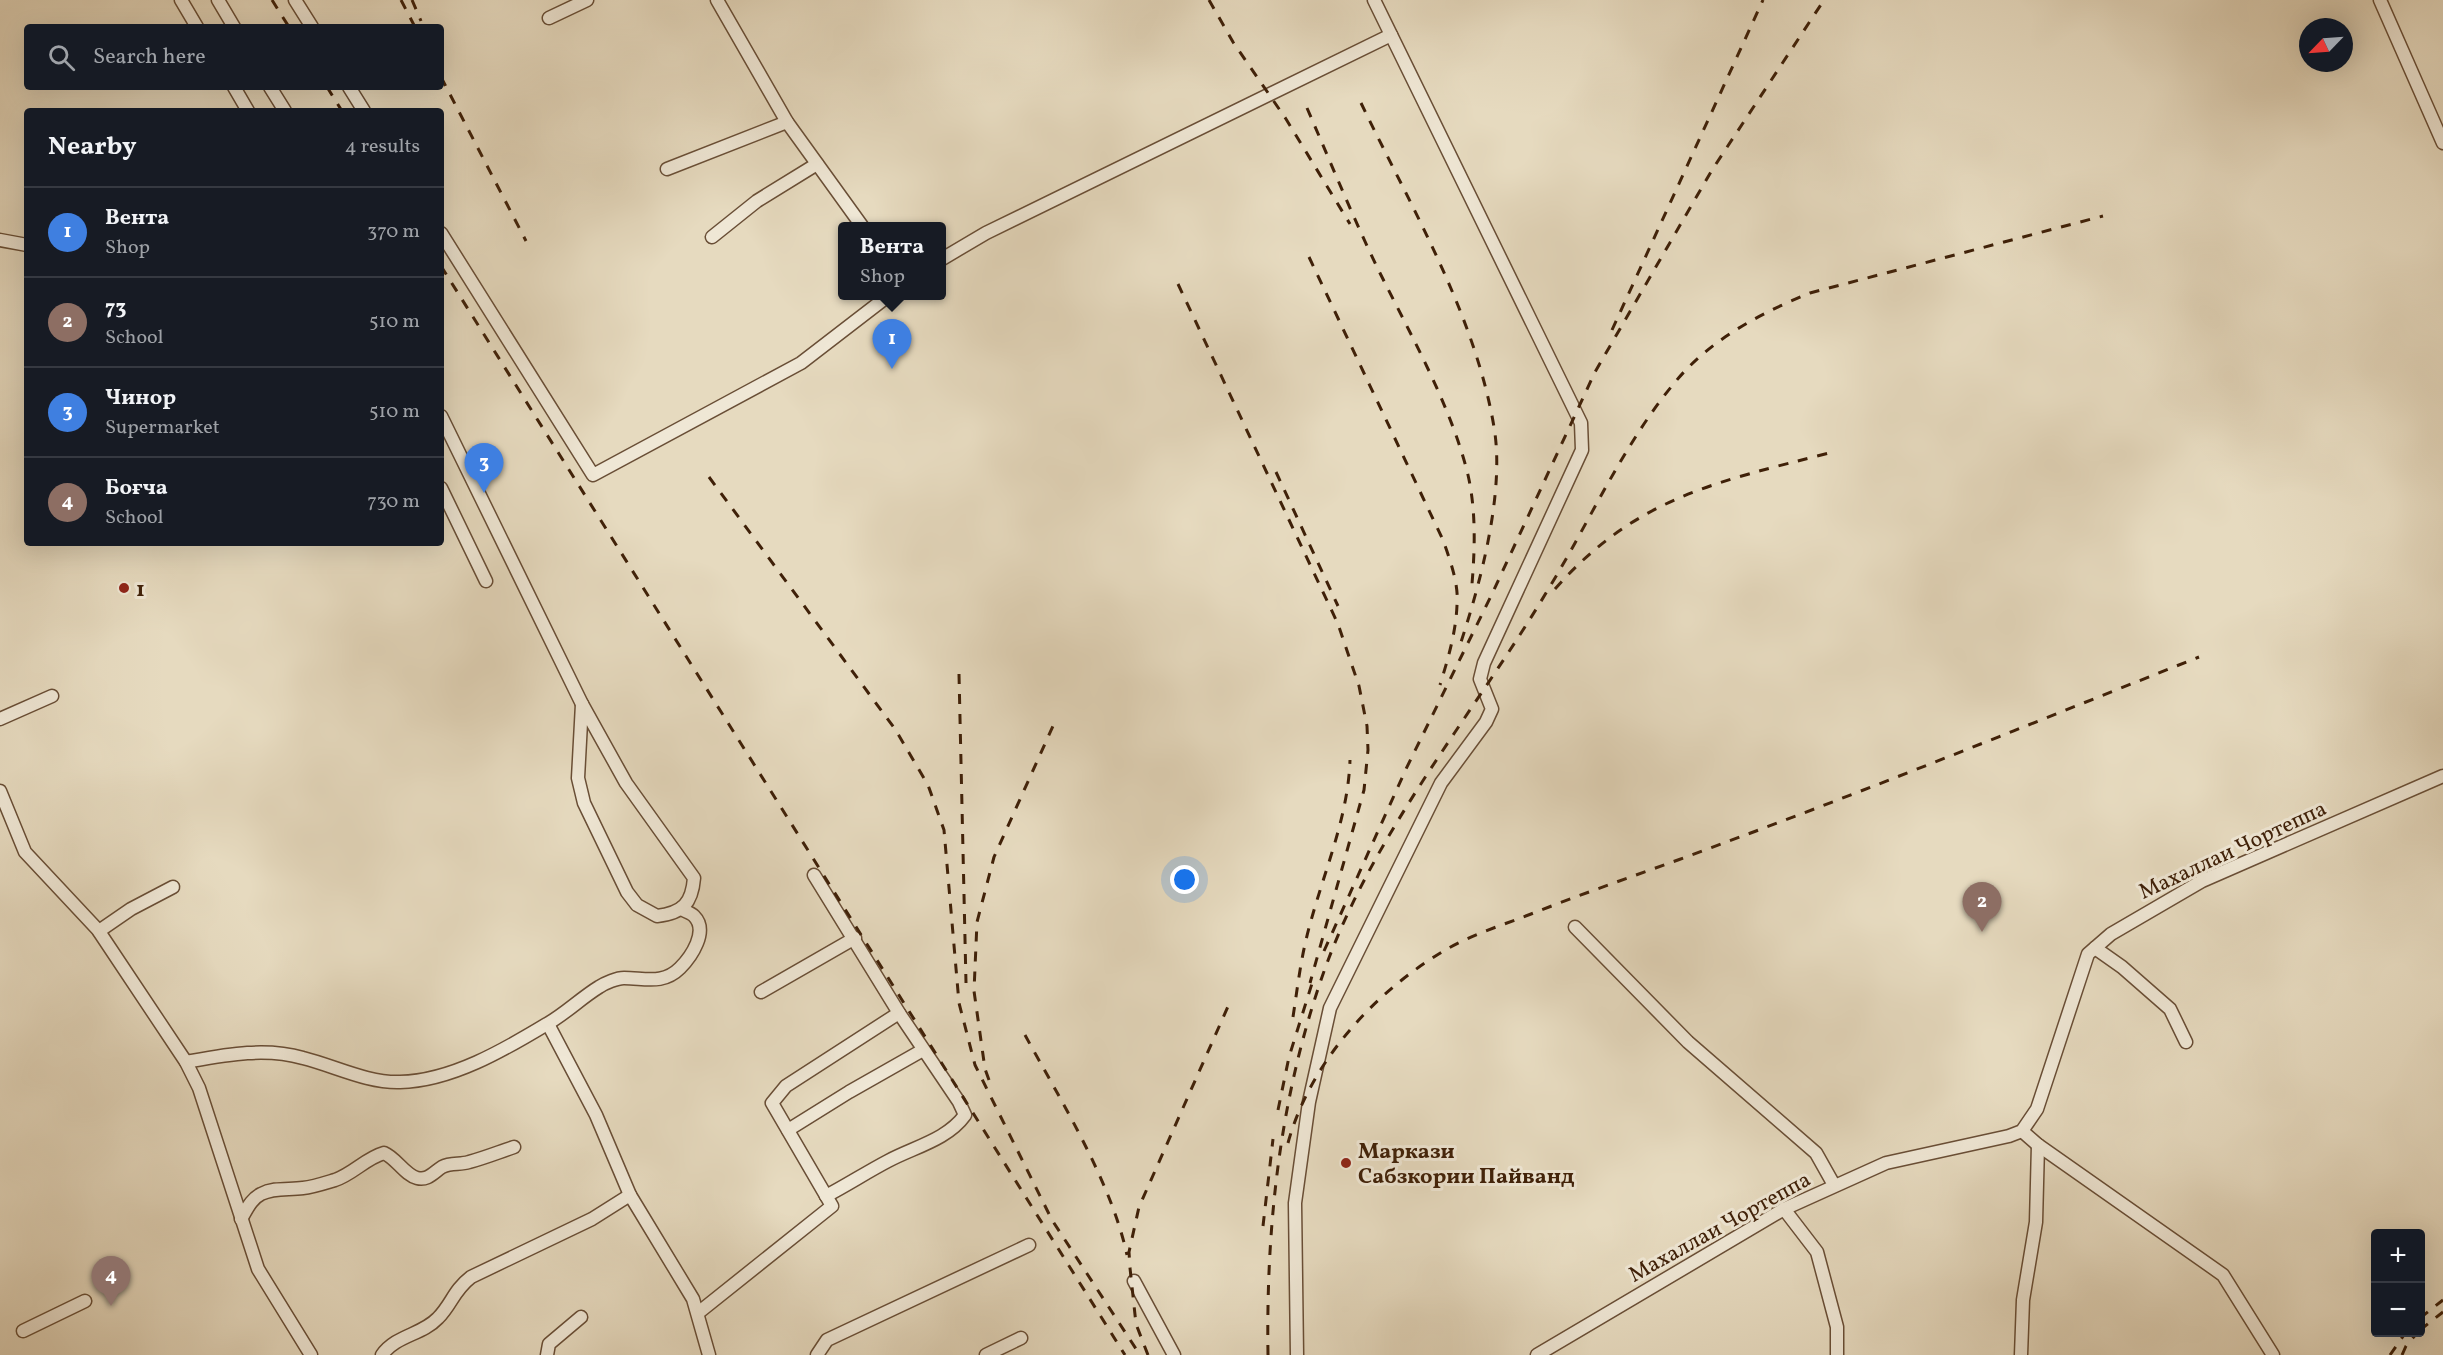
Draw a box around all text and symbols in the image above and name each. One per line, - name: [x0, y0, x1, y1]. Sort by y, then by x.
- north arrow: [2299, 18, 2353, 72]
- search box: [24, 24, 444, 90]
- icon: search: [45, 41, 78, 74]
- text: Search here: [93, 42, 206, 73]
- text: Nearby: [48, 129, 137, 165]
- text: 4 results: [345, 133, 420, 161]
- text: Вента: [105, 203, 169, 234]
- text: 1: [63, 218, 72, 246]
- text: 370 m: [367, 218, 420, 246]
- popup: [838, 222, 946, 300]
- text: Вента: [860, 232, 924, 263]
- text: Shop: [105, 234, 150, 262]
- text: Shop: [860, 263, 905, 291]
- text: 73: [105, 293, 126, 324]
- text: 2: [62, 308, 73, 336]
- text: 510 m: [369, 308, 420, 336]
- pin: 1: [872, 320, 912, 369]
- text: School: [105, 324, 163, 352]
- text: Чинор: [105, 383, 176, 414]
- text: 3: [62, 398, 73, 426]
- text: 510 m: [369, 398, 420, 426]
- text: Supermarket: [105, 414, 220, 442]
- pin: 3: [464, 444, 504, 493]
- text: Боғча: [105, 473, 168, 504]
- text: 4: [61, 488, 74, 516]
- text: 730 m: [367, 488, 420, 516]
- text: School: [105, 504, 163, 532]
- place label: 1: [136, 575, 145, 606]
- marker: 1: [117, 581, 131, 595]
- street label: Махаллаи Чортеппа: [2134, 794, 2332, 908]
- your location: [1170, 865, 1199, 894]
- pin: 2: [1962, 882, 2002, 932]
- place label: Маркази Сабзкории Пайванд: [1358, 1137, 1575, 1193]
- marker: Маркази Сабзкории Пайванд: [1339, 1156, 1353, 1170]
- street label: Махаллаи Чортеппа: [1623, 1165, 1817, 1291]
- map controls: [2371, 1229, 2425, 1337]
- button: +: [2371, 1229, 2425, 1283]
- pin: 4: [92, 1256, 130, 1306]
- button: −: [2371, 1283, 2425, 1337]

